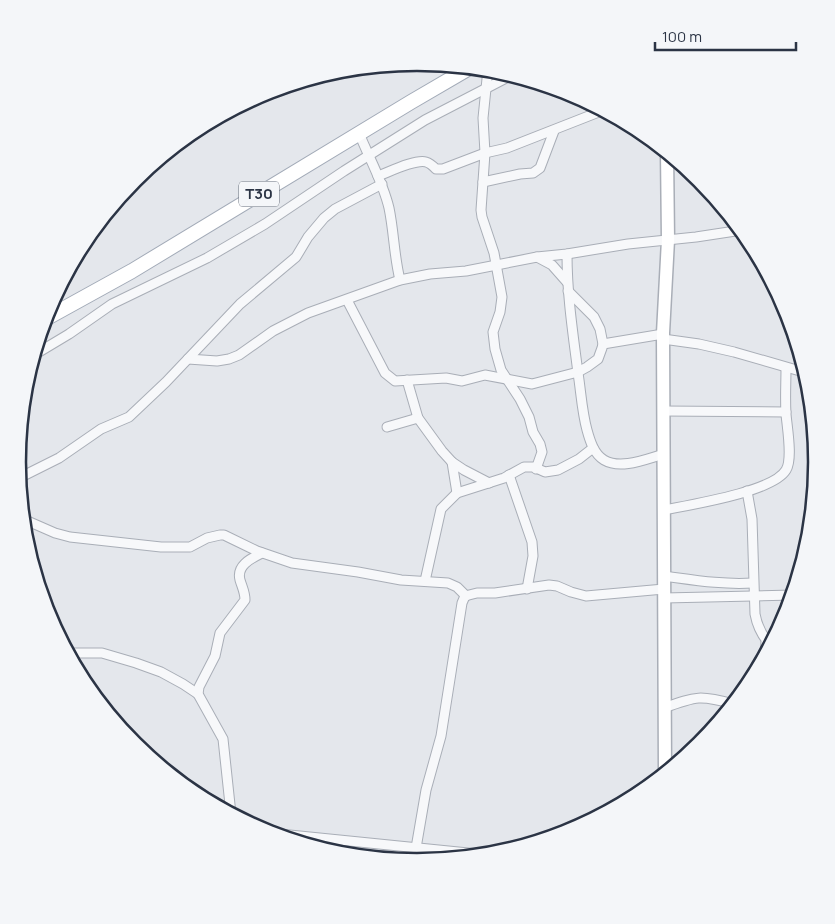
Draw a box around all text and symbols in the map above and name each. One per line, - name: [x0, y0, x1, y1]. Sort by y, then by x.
- scale bar: [655, 20, 796, 52]
- text: 100 m: [662, 26, 702, 47]
- road number: T30: [239, 182, 279, 206]

